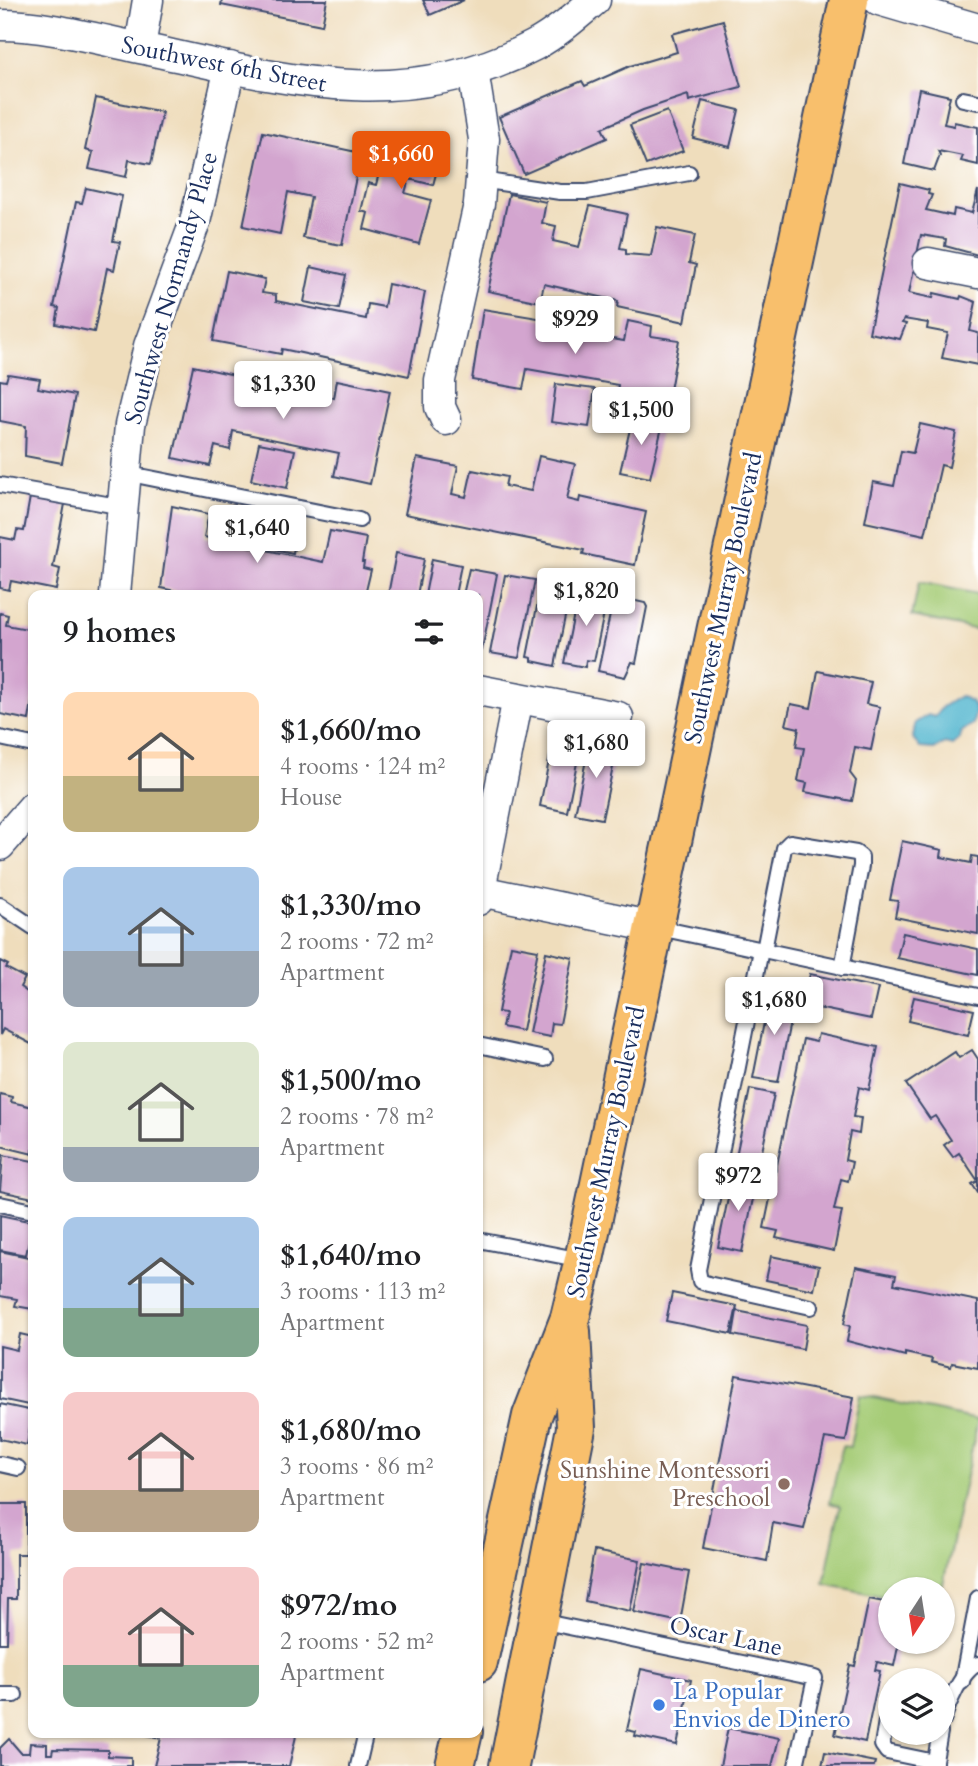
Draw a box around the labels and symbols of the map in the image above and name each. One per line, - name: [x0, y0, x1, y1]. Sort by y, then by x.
- street label: Southwest 6th Street: [118, 28, 330, 101]
- pin: $1,660: [344, 132, 458, 191]
- street label: Southwest Normandy Place: [117, 148, 226, 428]
- pin: $929: [534, 296, 616, 356]
- pin: $1,330: [226, 362, 340, 421]
- pin: $1,500: [584, 388, 698, 447]
- street label: Southwest Murray Boulevard: [676, 449, 771, 747]
- pin: $1,640: [200, 505, 314, 565]
- pin: $1,820: [529, 568, 643, 628]
- pin: $1,680: [539, 720, 653, 780]
- pin: $1,680: [717, 978, 831, 1037]
- street label: Southwest Murray Boulevard: [559, 1003, 654, 1301]
- pin: $972: [697, 1154, 779, 1213]
- place label: Sunshine Montessori Preschool: [560, 1454, 770, 1515]
- marker: Sunshine Montessori Preschool: [776, 1476, 792, 1492]
- north arrow: [878, 1577, 956, 1654]
- street label: Oscar Lane: [666, 1608, 785, 1665]
- place label: La Popular Envios de Dinero: [673, 1675, 850, 1736]
- marker: La Popular Envios de Dinero: [651, 1697, 667, 1713]

